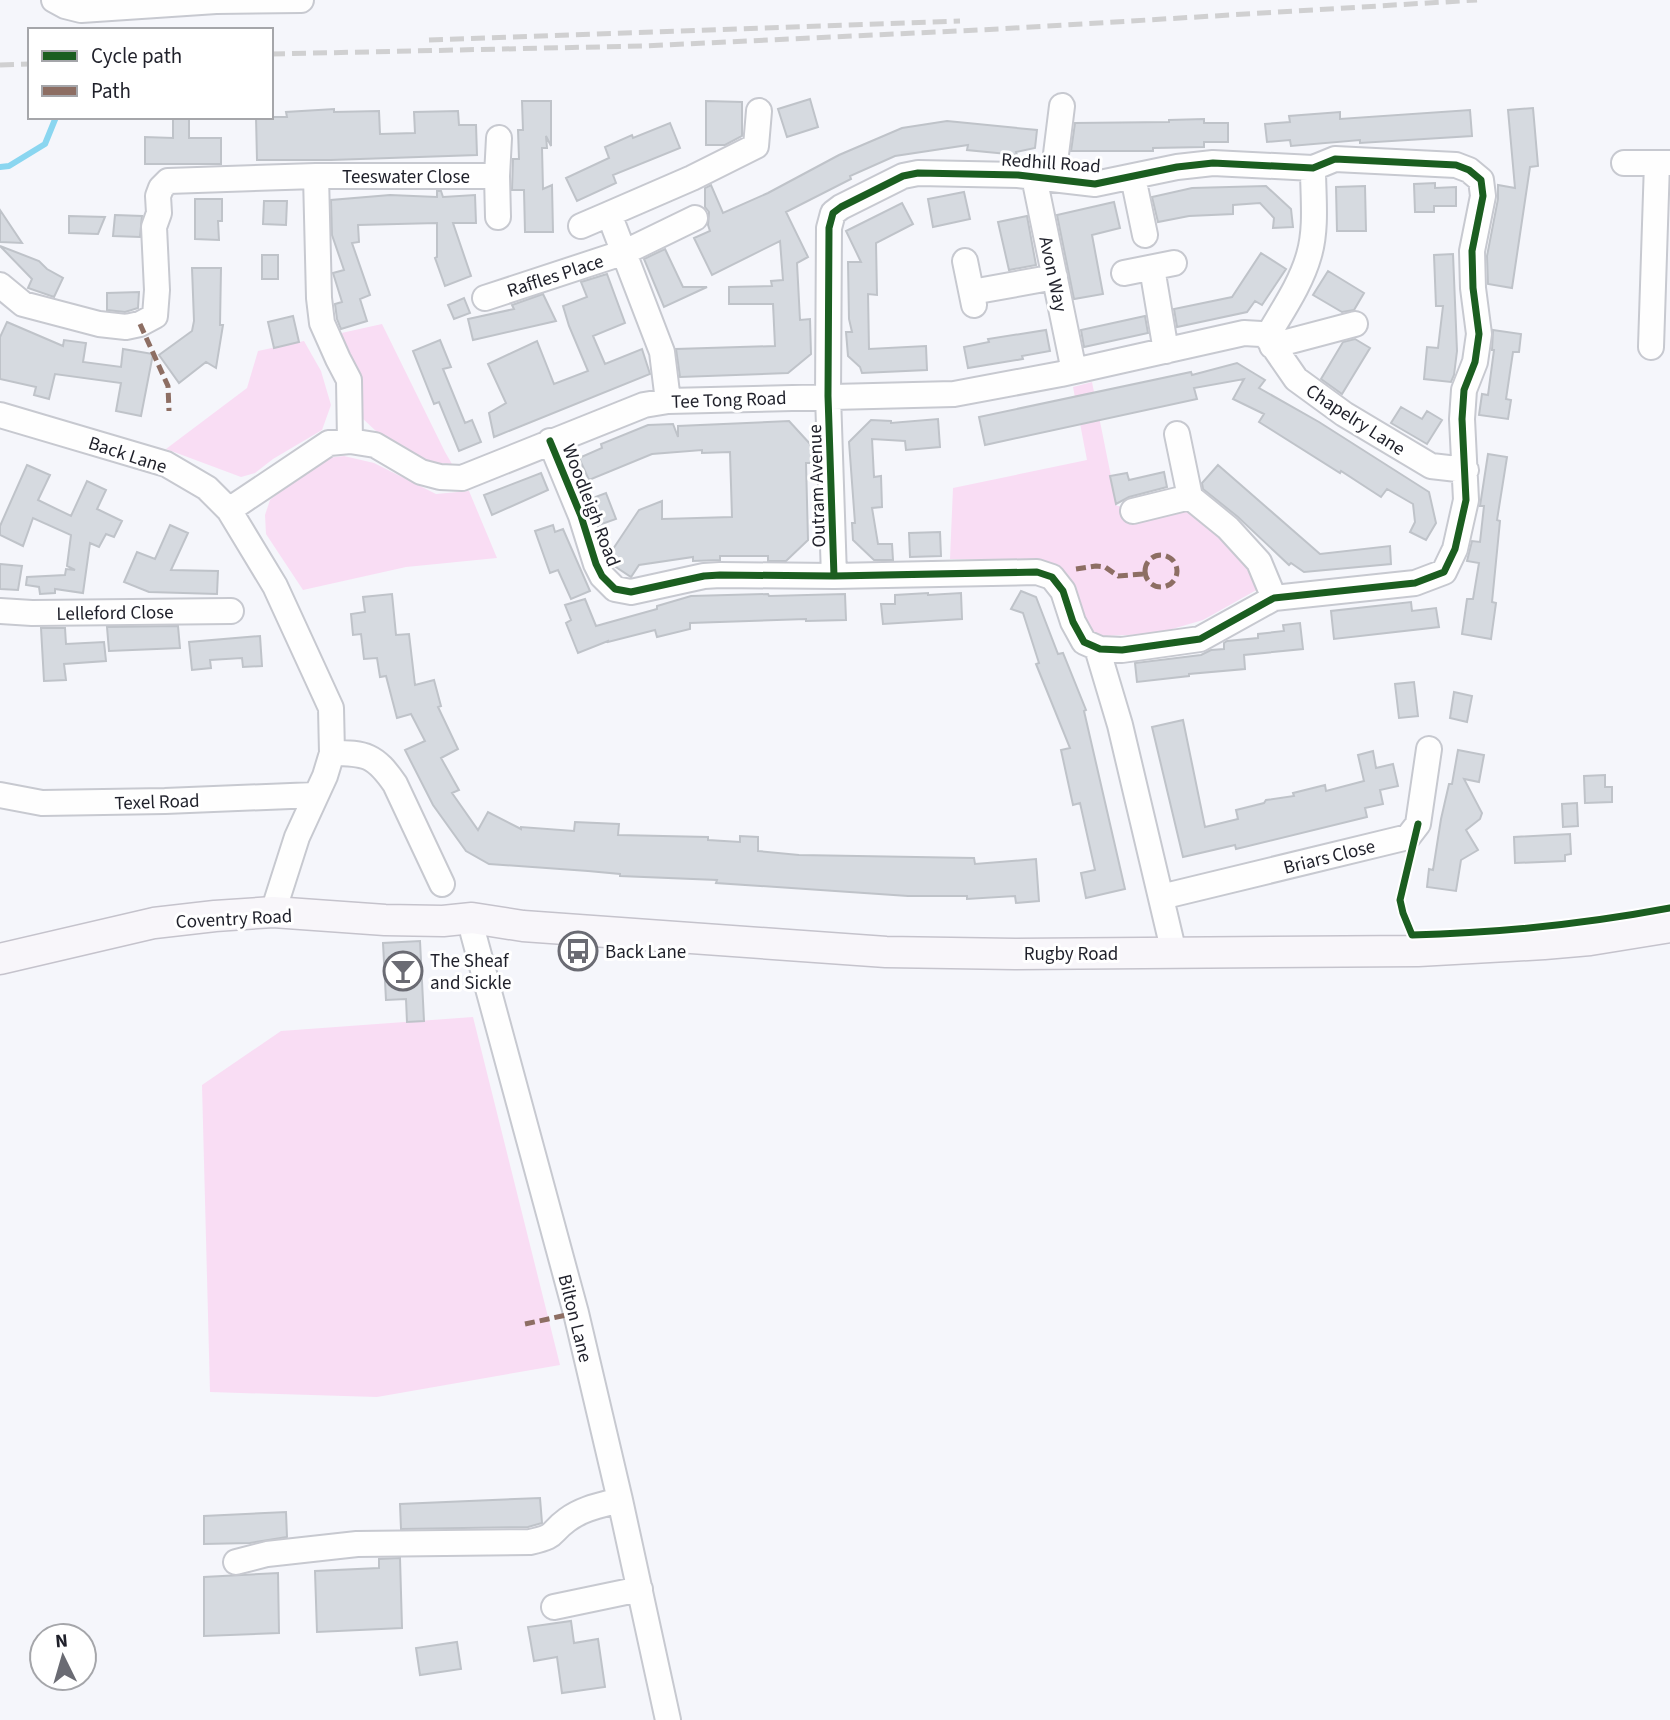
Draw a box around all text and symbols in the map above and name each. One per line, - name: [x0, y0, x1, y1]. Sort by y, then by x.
- legend: [28, 28, 273, 119]
- text: Cycle path: [91, 41, 182, 71]
- text: Path: [91, 76, 131, 106]
- street label: Redhill Road: [1000, 147, 1102, 180]
- street label: Teeswater Close: [342, 164, 470, 191]
- street label: Avon Way: [1031, 234, 1074, 315]
- street label: Raffles Place: [504, 248, 607, 305]
- street label: Chapelry Lane: [1300, 378, 1410, 463]
- street label: Tee Tong Road: [671, 385, 787, 416]
- street label: Outram Avenue: [802, 424, 833, 548]
- street label: Back Lane: [85, 430, 170, 481]
- street label: Woodleigh Road: [555, 440, 626, 571]
- street label: Lelleford Close: [56, 599, 174, 628]
- street label: Texel Road: [114, 788, 200, 817]
- street label: Briars Close: [1281, 833, 1378, 882]
- street label: Coventry Road: [175, 903, 293, 936]
- bus stop icon: Back Lane: [557, 930, 599, 972]
- place label: Back Lane: [605, 939, 686, 966]
- street label: Rugby Road: [1024, 941, 1118, 968]
- place label: The Sheaf and Sickle: [430, 948, 511, 997]
- bar icon: The Sheaf and Sickle: [382, 950, 424, 992]
- street label: Bilton Lane: [551, 1271, 599, 1365]
- north arrow: [28, 1622, 98, 1692]
- text: N: [54, 1628, 69, 1656]

